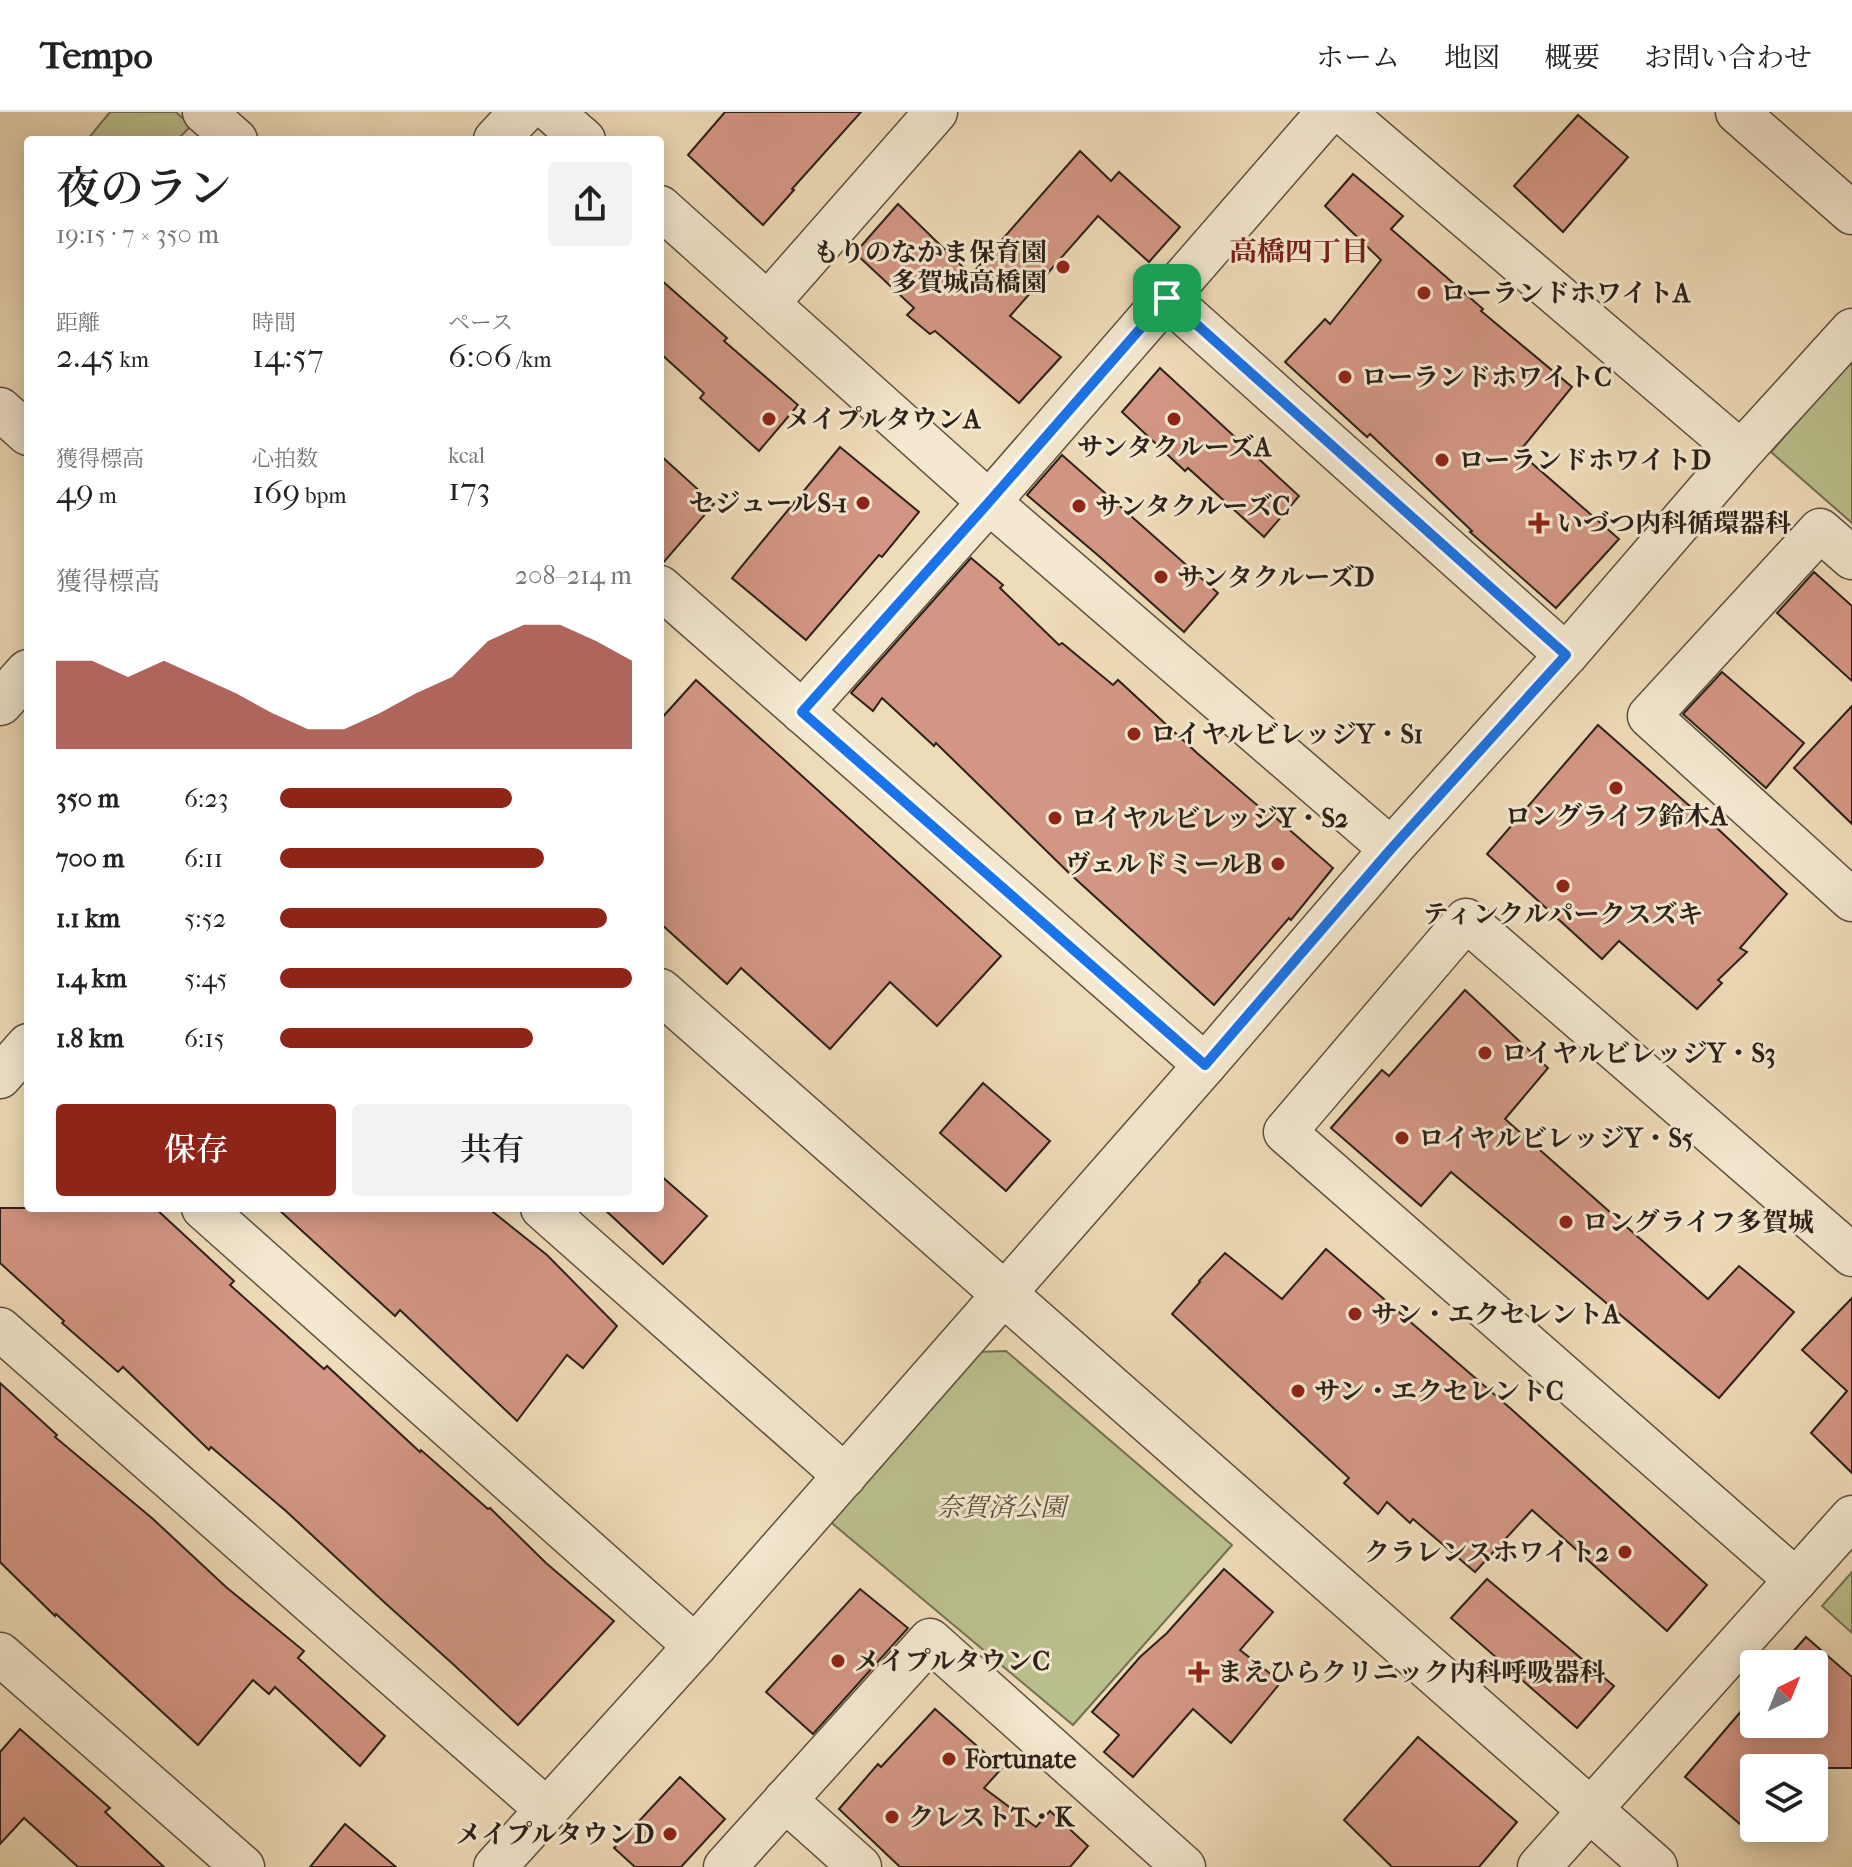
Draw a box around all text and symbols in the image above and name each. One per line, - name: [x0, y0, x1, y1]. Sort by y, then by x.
- text: Tempo: [40, 33, 153, 78]
- text: ホーム: [1316, 41, 1400, 74]
- text: 地図: [1444, 41, 1500, 74]
- text: 概要: [1544, 41, 1600, 74]
- text: お問い合わせ: [1644, 41, 1812, 74]
- button: share: [548, 162, 632, 246]
- text: 夜のラン: [56, 163, 232, 214]
- text: 19:15 · 7 × 350 m: [56, 219, 219, 250]
- district label: 高橋四丁目: [1229, 235, 1369, 268]
- place label: もりのなかま保育園 多賀城高橋園: [813, 237, 1047, 298]
- marker: もりのなかま保育園 多賀城高橋園: [1054, 258, 1072, 276]
- pin: [1133, 264, 1201, 332]
- icon: arrive: [1145, 276, 1189, 320]
- place label: ローランドホワイトA: [1440, 278, 1691, 309]
- marker: ローランドホワイトA: [1415, 284, 1433, 302]
- text: 距離: [56, 310, 100, 336]
- text: 時間: [252, 310, 296, 336]
- text: ペース: [448, 310, 513, 336]
- text: 2.45: [56, 336, 115, 376]
- text: 14:57: [252, 336, 324, 376]
- text: 6:06: [448, 336, 512, 376]
- text: km: [115, 347, 149, 373]
- text: /km: [512, 347, 552, 373]
- place label: ローランドホワイトC: [1361, 362, 1612, 393]
- marker: ローランドホワイトC: [1336, 368, 1354, 386]
- place label: メイプルタウンA: [785, 404, 982, 435]
- marker: メイプルタウンA: [760, 410, 778, 428]
- marker: サンタクルーズA: [1165, 410, 1183, 428]
- place label: サンタクルーズA: [1077, 432, 1272, 463]
- text: kcal: [448, 443, 485, 469]
- place label: ローランドホワイトD: [1458, 445, 1711, 476]
- text: 獲得標高: [56, 446, 144, 472]
- text: 心拍数: [252, 446, 318, 472]
- marker: ローランドホワイトD: [1433, 451, 1451, 469]
- text: 173: [448, 469, 490, 509]
- text: 49: [56, 472, 94, 512]
- text: 169: [252, 472, 300, 512]
- text: m: [94, 483, 117, 509]
- text: bpm: [300, 483, 347, 509]
- place label: セジュールS-1: [689, 488, 847, 519]
- place label: サンタクルーズC: [1095, 491, 1290, 522]
- marker: セジュールS-1: [854, 494, 872, 512]
- marker: サンタクルーズC: [1070, 497, 1088, 515]
- place label: いづつ内科循環器科: [1557, 508, 1791, 539]
- marker: いづつ内科循環器科: [1528, 512, 1550, 534]
- text: 208–214 m: [515, 560, 632, 591]
- place label: サンタクルーズD: [1177, 562, 1375, 593]
- text: 獲得標高: [56, 566, 160, 597]
- marker: サンタクルーズD: [1152, 568, 1170, 586]
- place label: ロイヤルビレッジY・S1: [1150, 719, 1423, 750]
- marker: ロイヤルビレッジY・S1: [1125, 725, 1143, 743]
- marker: ロングライフ鈴木A: [1607, 779, 1625, 797]
- text: 350 m: [56, 783, 119, 814]
- text: 6:23: [184, 783, 228, 814]
- place label: ロングライフ鈴木A: [1505, 801, 1729, 832]
- place label: ロイヤルビレッジY・S2: [1071, 803, 1348, 834]
- marker: ロイヤルビレッジY・S2: [1046, 809, 1064, 827]
- text: 700 m: [56, 843, 124, 874]
- text: 6:11: [184, 843, 223, 874]
- place label: ヴェルドミールB: [1065, 849, 1262, 880]
- marker: ヴェルドミールB: [1269, 855, 1287, 873]
- marker: ティンクルパークスズキ: [1554, 877, 1572, 895]
- place label: ティンクルパークスズキ: [1423, 899, 1703, 930]
- text: 1.1 km: [56, 903, 120, 934]
- text: 5:52: [184, 903, 226, 934]
- text: 1.4 km: [56, 963, 127, 994]
- text: 5:45: [184, 963, 227, 994]
- text: 1.8 km: [56, 1023, 124, 1054]
- text: 6:15: [184, 1023, 225, 1054]
- place label: ロイヤルビレッジY・S3: [1501, 1038, 1776, 1069]
- marker: ロイヤルビレッジY・S3: [1476, 1044, 1494, 1062]
- button: 保存: [56, 1104, 336, 1196]
- button: 共有: [352, 1104, 632, 1196]
- place label: ロイヤルビレッジY・S5: [1418, 1123, 1693, 1154]
- marker: ロイヤルビレッジY・S5: [1393, 1129, 1411, 1147]
- place label: ロングライフ多賀城: [1582, 1207, 1814, 1238]
- marker: ロングライフ多賀城: [1557, 1213, 1575, 1231]
- place label: サン・エクセレントA: [1371, 1299, 1621, 1330]
- marker: サン・エクセレントA: [1346, 1305, 1364, 1323]
- place label: サン・エクセレントC: [1314, 1376, 1564, 1407]
- marker: サン・エクセレントC: [1289, 1382, 1307, 1400]
- park label: 奈賀済公園: [936, 1492, 1070, 1523]
- place label: クラレンスホワイト2: [1364, 1537, 1609, 1568]
- marker: クラレンスホワイト2: [1616, 1543, 1634, 1561]
- place label: メイプルタウンC: [854, 1646, 1050, 1677]
- north arrow: [1740, 1650, 1828, 1738]
- map controls: [1740, 1650, 1828, 1842]
- marker: メイプルタウンC: [829, 1652, 847, 1670]
- place label: まえひらクリニック内科呼吸器科: [1217, 1657, 1605, 1688]
- marker: まえひらクリニック内科呼吸器科: [1188, 1661, 1210, 1683]
- place label: Fortunate: [964, 1744, 1076, 1775]
- marker: Fortunate: [940, 1750, 958, 1768]
- button: layers: [1740, 1754, 1828, 1842]
- place label: クレストT・K: [908, 1802, 1076, 1833]
- marker: クレストT・K: [883, 1808, 901, 1826]
- place label: メイプルタウンD: [456, 1819, 654, 1850]
- marker: メイプルタウンD: [661, 1825, 679, 1843]

